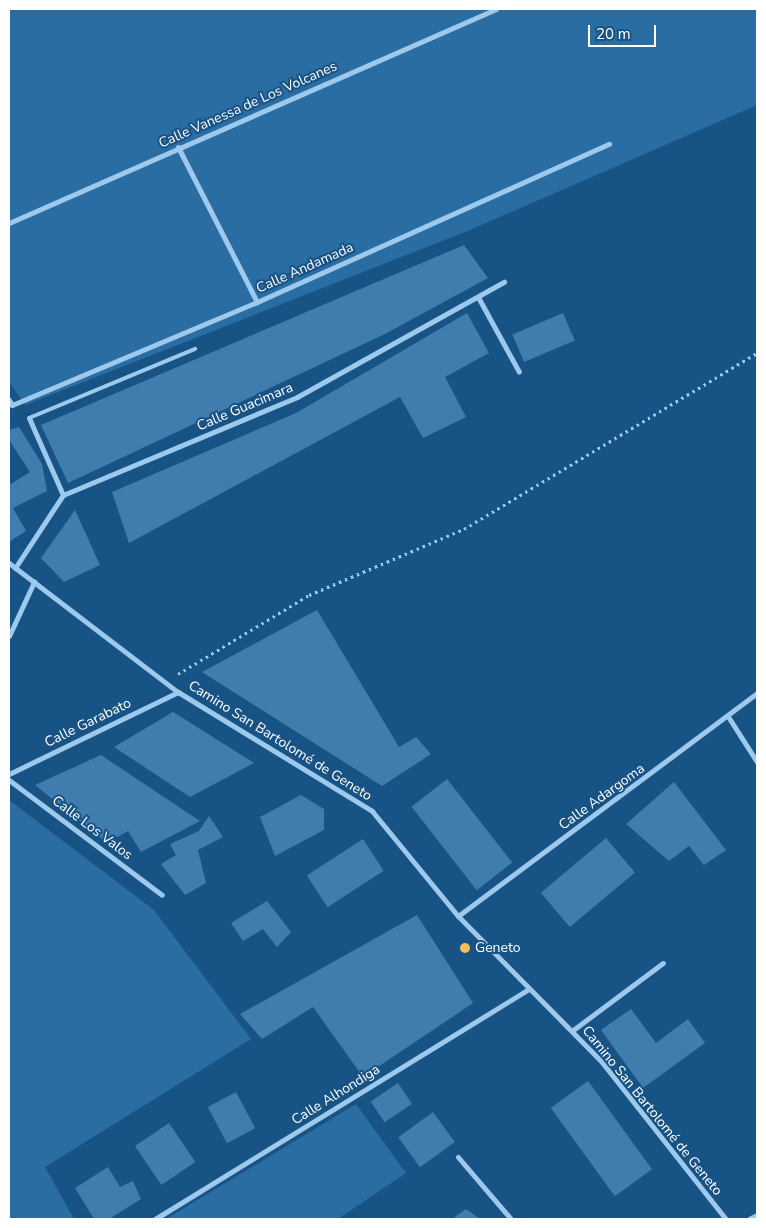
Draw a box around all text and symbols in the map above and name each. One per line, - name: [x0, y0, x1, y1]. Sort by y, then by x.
- scale bar: [591, 15, 658, 47]
- text: 20 m: [596, 24, 631, 44]
- street label: Calle Vanessa de Los Volcanes: [156, 58, 340, 152]
- street label: Calle Andamada: [254, 239, 356, 297]
- street label: Calle Guacimara: [194, 379, 296, 435]
- street label: Camino San Bartolomé de Geneto: [185, 677, 375, 805]
- street label: Calle Garabato: [42, 695, 134, 751]
- street label: Calle Adargoma: [556, 760, 648, 834]
- street label: Calle Los Valos: [48, 792, 136, 864]
- place label: Geneto: [475, 940, 521, 956]
- marker: Geneto: [459, 942, 471, 954]
- street label: Camino San Bartolomé de Geneto: [578, 1023, 726, 1199]
- street label: Calle Alhondiga: [289, 1061, 383, 1129]

